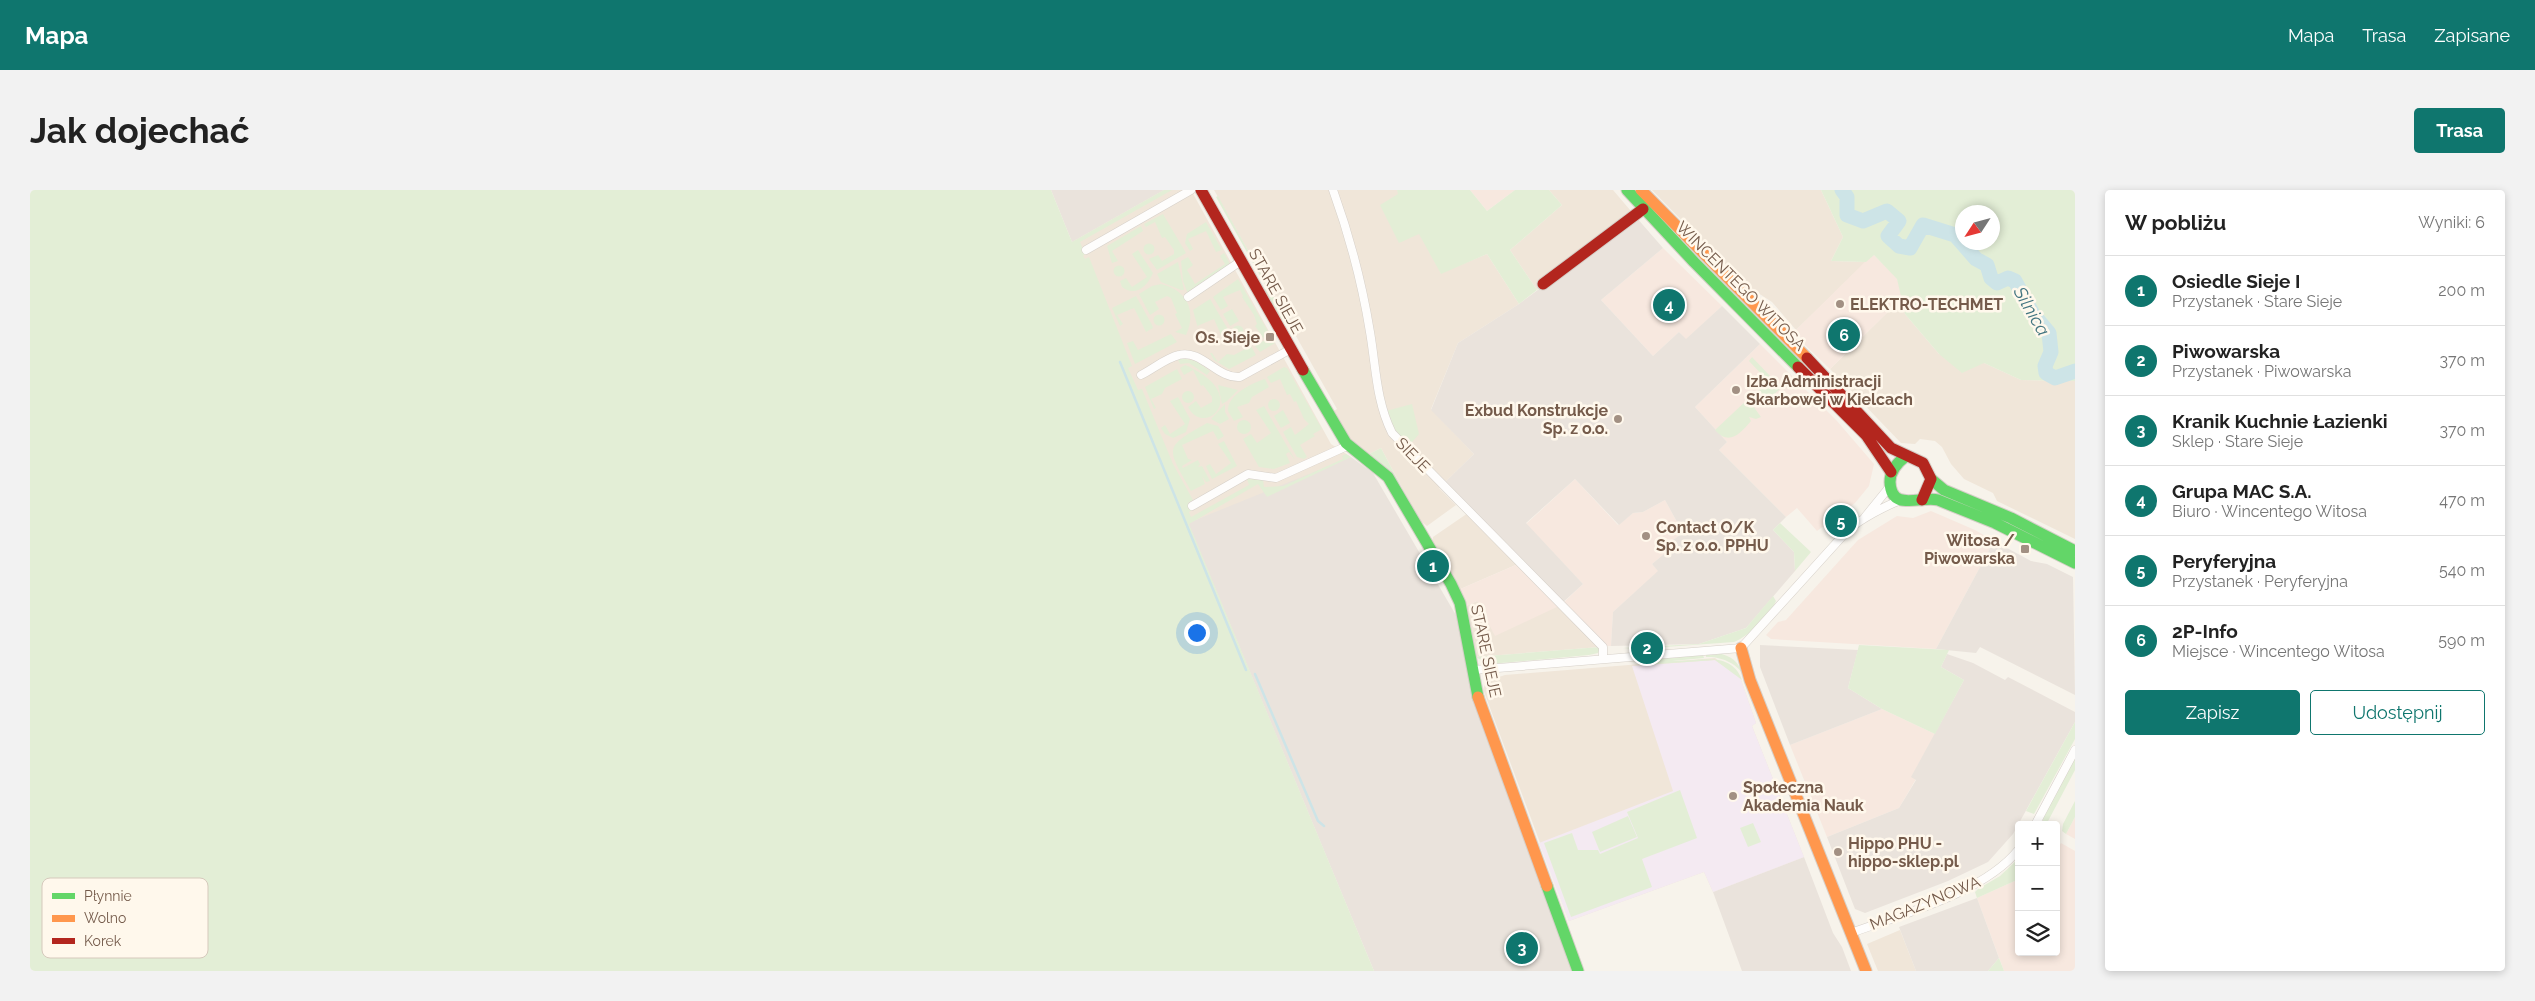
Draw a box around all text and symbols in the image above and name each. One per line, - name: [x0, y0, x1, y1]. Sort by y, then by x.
- text: Mapa: [25, 21, 88, 50]
- text: Mapa: [2288, 25, 2334, 46]
- text: Trasa: [2362, 25, 2406, 46]
- text: Zapisane: [2434, 25, 2510, 46]
- button: Trasa: [2414, 108, 2505, 153]
- text: Jak dojechać: [30, 110, 249, 151]
- north arrow: [1955, 205, 2000, 250]
- text: W pobliżu: [2125, 210, 2226, 235]
- text: Wyniki: 6: [2418, 213, 2485, 232]
- street label: WINCENTEGO WITOSA: [1672, 217, 1810, 355]
- street label: STARE SIEJE: [1245, 245, 1307, 337]
- text: Osiedle Sieje I: [2172, 270, 2300, 292]
- text: 1: [2137, 281, 2145, 300]
- text: 200 m: [2438, 281, 2485, 300]
- water label: Silnica: [2009, 282, 2055, 339]
- pin: 4: [1653, 286, 1685, 324]
- text: Przystanek · Stare Sieje: [2172, 292, 2342, 311]
- place label: ELEKTRO-TECHMET: [1850, 295, 2003, 314]
- marker: ELEKTRO-TECHMET: [1834, 298, 1846, 310]
- pin: 6: [1828, 316, 1860, 354]
- place label: Os. Sieje: [1195, 328, 1260, 347]
- marker: Os. Sieje: [1264, 331, 1276, 343]
- text: Piwowarska: [2172, 340, 2280, 362]
- text: 2: [2136, 351, 2146, 370]
- text: 370 m: [2439, 351, 2485, 370]
- text: Przystanek · Piwowarska: [2172, 362, 2352, 381]
- place label: Izba Administracji Skarbowej w Kielcach: [1746, 372, 1913, 409]
- marker: Izba Administracji Skarbowej w Kielcach: [1730, 384, 1742, 396]
- place label: Exbud Konstrukcje Sp. z o.o.: [1465, 401, 1608, 438]
- text: Kranik Kuchnie Łazienki: [2172, 410, 2388, 432]
- marker: Exbud Konstrukcje Sp. z o.o.: [1612, 413, 1624, 425]
- text: 3: [2137, 421, 2145, 440]
- text: 370 m: [2439, 421, 2485, 440]
- text: Sklep · Stare Sieje: [2172, 432, 2303, 451]
- street label: SIEJE: [1392, 434, 1434, 476]
- text: Grupa MAC S.A.: [2172, 480, 2312, 502]
- text: 4: [2136, 491, 2146, 510]
- text: 470 m: [2439, 491, 2485, 510]
- pin: 5: [1825, 502, 1857, 540]
- text: Biuro · Wincentego Witosa: [2172, 502, 2367, 521]
- place label: Contact O/K Sp. z o.o. PPHU: [1656, 518, 1769, 555]
- marker: Contact O/K Sp. z o.o. PPHU: [1640, 530, 1652, 542]
- place label: Witosa / Piwowarska: [1924, 531, 2015, 568]
- marker: Witosa / Piwowarska: [2019, 543, 2031, 555]
- pin: 1: [1417, 547, 1449, 585]
- text: Peryferyjna: [2172, 550, 2276, 572]
- text: 5: [2137, 561, 2145, 580]
- text: 540 m: [2439, 561, 2485, 580]
- text: Przystanek · Peryferyjna: [2172, 572, 2348, 591]
- street label: STARE SIEJE: [1467, 603, 1505, 699]
- your location: [1184, 620, 1210, 646]
- text: 2P-Info: [2172, 620, 2238, 642]
- pin: 2: [1631, 629, 1663, 667]
- text: 6: [2136, 631, 2146, 650]
- text: 590 m: [2438, 631, 2485, 650]
- text: Miejsce · Wincentego Witosa: [2172, 642, 2385, 661]
- button: Zapisz: [2125, 690, 2300, 735]
- button: Udostępnij: [2310, 690, 2485, 735]
- place label: Społeczna Akademia Nauk: [1743, 778, 1864, 815]
- marker: Społeczna Akademia Nauk: [1727, 790, 1739, 802]
- map controls: [2015, 821, 2060, 956]
- button: +: [2015, 821, 2060, 866]
- place label: Hippo PHU - hippo-sklep.pl: [1848, 834, 1960, 871]
- marker: Hippo PHU - hippo-sklep.pl: [1832, 846, 1844, 858]
- button: −: [2015, 866, 2060, 911]
- street label: MAGAZYNOWA: [1867, 872, 1983, 934]
- legend: [42, 878, 208, 958]
- text: Płynnie: [84, 888, 132, 904]
- text: Wolno: [84, 910, 126, 926]
- button: layers: [2015, 911, 2060, 956]
- pin: 3: [1506, 929, 1538, 967]
- text: Korek: [84, 933, 122, 949]

